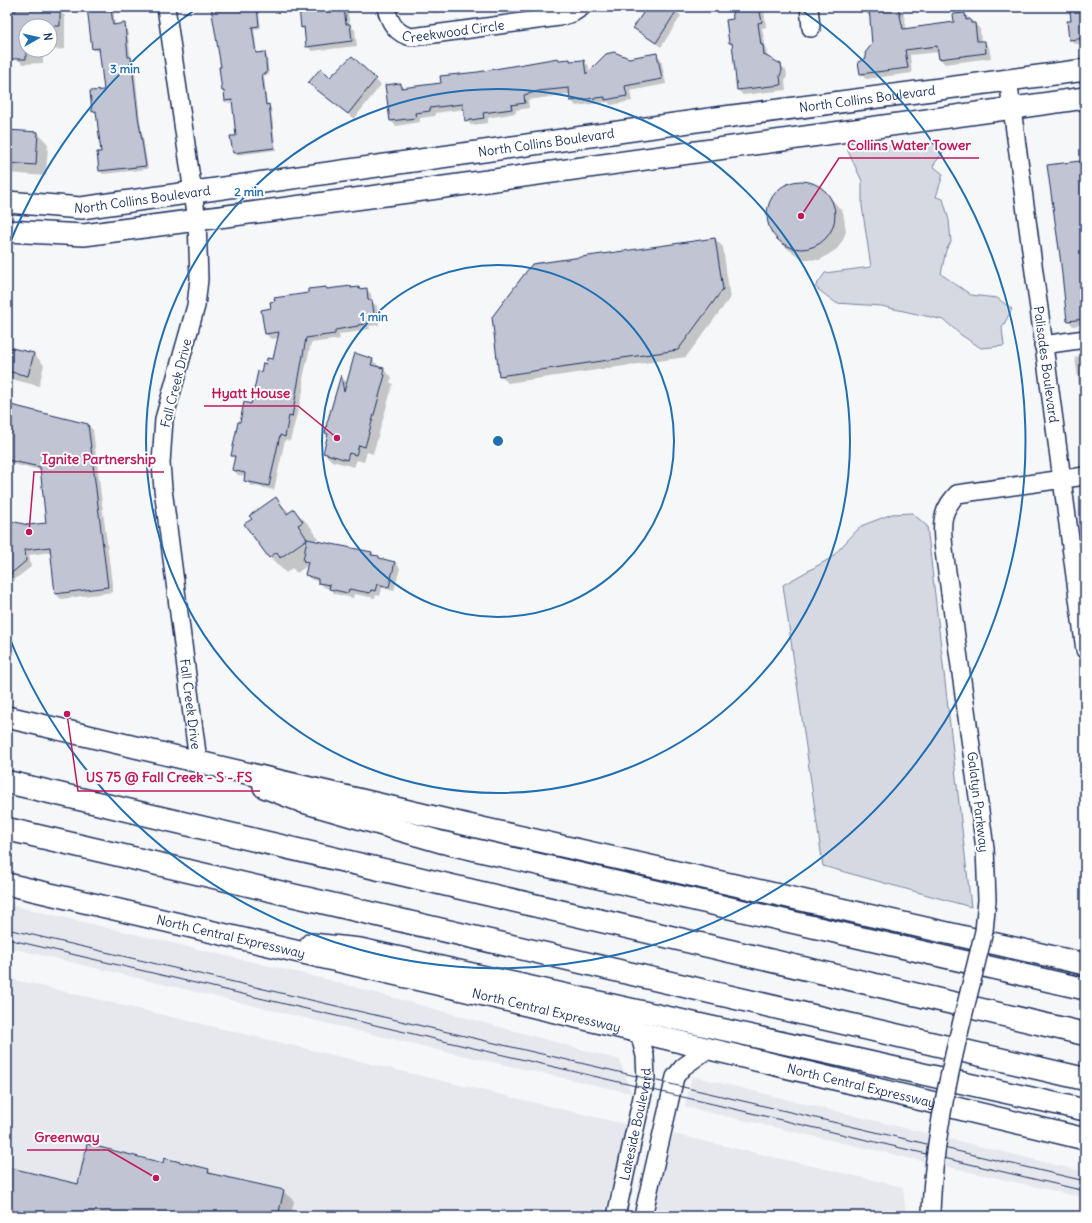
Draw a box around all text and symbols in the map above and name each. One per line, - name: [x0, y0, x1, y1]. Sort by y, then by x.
- street label: Creekwood Circle: [400, 16, 505, 46]
- north arrow: [18, 18, 58, 58]
- text: N: [40, 32, 55, 41]
- text: 3 min: [110, 61, 140, 76]
- street label: North Collins Boulevard: [798, 81, 937, 116]
- street label: North Collins Boulevard: [477, 124, 616, 160]
- callout: Collins Water Tower: [839, 132, 979, 158]
- text: Collins Water Tower: [847, 136, 971, 154]
- street label: North Collins Boulevard: [73, 181, 212, 217]
- text: 2 min: [234, 184, 264, 199]
- street label: Palisades Boulevard: [1030, 305, 1063, 424]
- text: 1 min: [360, 309, 388, 324]
- street label: Fall Creek Drive: [157, 337, 195, 429]
- callout: Hyatt House: [204, 380, 298, 406]
- text: Hyatt House: [212, 384, 291, 402]
- centre of rings: [491, 434, 505, 448]
- callout: Ignite Partnership: [34, 446, 164, 472]
- text: Ignite Partnership: [42, 450, 156, 468]
- street label: Fall Creek Drive: [176, 658, 205, 750]
- street label: Galatyn Parkway: [963, 751, 993, 853]
- callout: US 75 @ Fall Creek - S - FS: [78, 765, 260, 791]
- text: US 75 @ Fall Creek - S - FS: [86, 768, 253, 786]
- street label: North Central Expressway: [155, 911, 307, 962]
- street label: North Central Expressway: [470, 984, 623, 1036]
- street label: North Central Expressway: [786, 1059, 938, 1111]
- street label: Lakeside Boulevard: [616, 1067, 655, 1182]
- callout: Greenway: [27, 1124, 108, 1150]
- text: Greenway: [34, 1128, 100, 1146]

